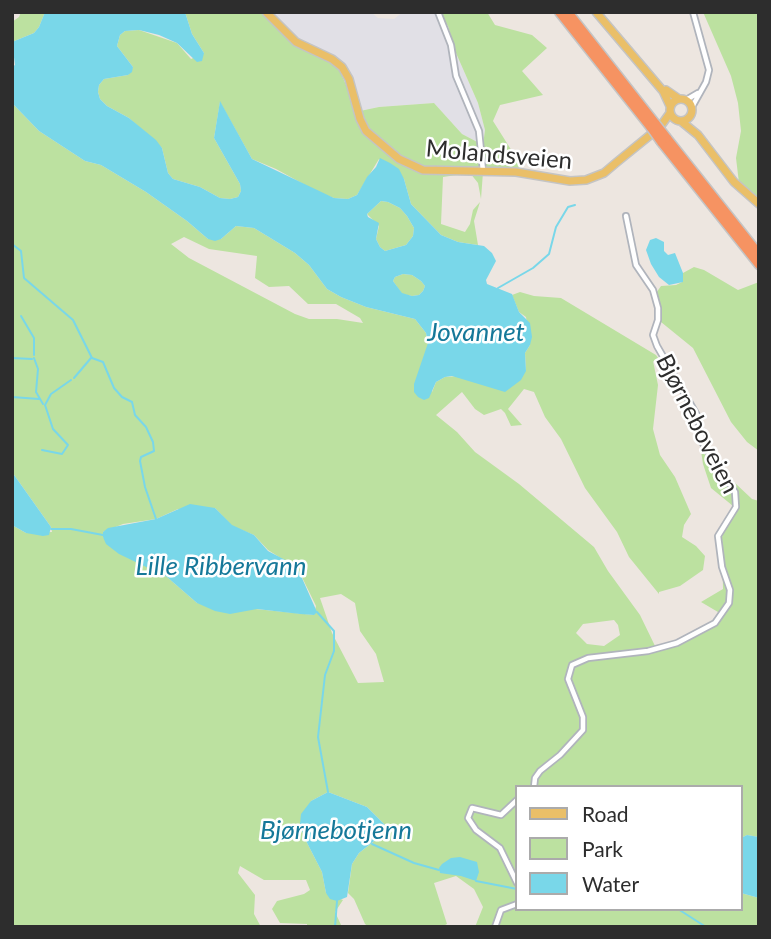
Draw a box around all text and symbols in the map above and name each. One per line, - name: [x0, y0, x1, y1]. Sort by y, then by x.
- street label: Molandsveien: [425, 134, 573, 176]
- water label: Jovannet: [427, 317, 525, 349]
- street label: Bjørneboveien: [650, 349, 744, 499]
- water label: Lille Ribbervann: [135, 551, 307, 583]
- legend: [516, 785, 743, 911]
- text: Road: [582, 801, 629, 826]
- water label: Bjørnebotjenn: [260, 815, 412, 847]
- text: Park: [582, 836, 623, 861]
- text: Water: [582, 871, 639, 896]

